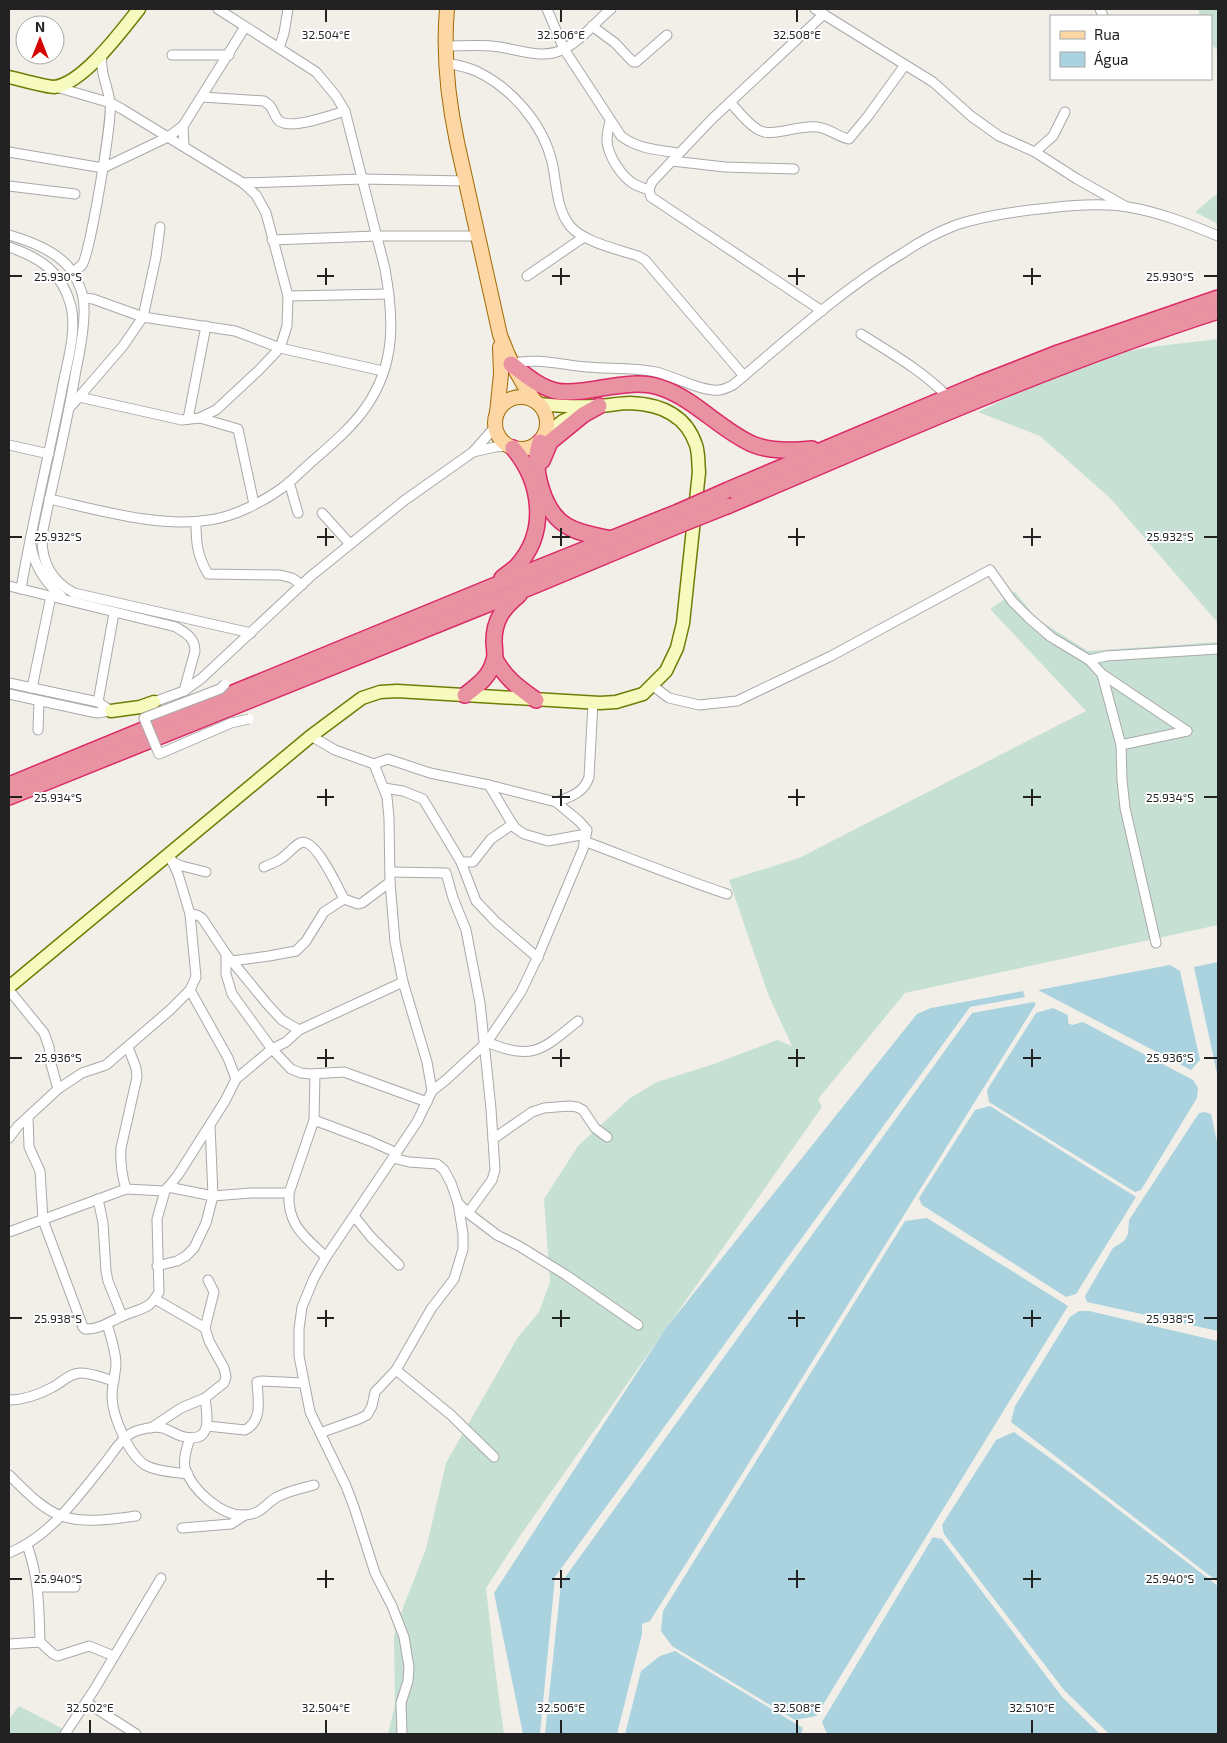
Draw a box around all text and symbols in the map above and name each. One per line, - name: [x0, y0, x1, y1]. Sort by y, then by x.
- north arrow: [15, 15, 65, 65]
- legend: [1050, 15, 1212, 80]
- text: N: [35, 18, 45, 35]
- text: Rua: [1094, 25, 1120, 43]
- text: 32.504°E: [302, 27, 350, 41]
- text: 32.506°E: [537, 27, 585, 41]
- text: 32.508°E: [773, 27, 821, 41]
- text: Água: [1094, 50, 1129, 68]
- text: 25.930°S: [34, 269, 82, 283]
- text: 25.930°S: [1146, 269, 1194, 283]
- text: 25.932°S: [34, 529, 82, 543]
- text: 25.932°S: [1146, 529, 1194, 543]
- text: 25.934°S: [34, 790, 82, 804]
- text: 25.934°S: [1146, 790, 1194, 804]
- text: 25.936°S: [34, 1050, 82, 1064]
- text: 25.936°S: [1146, 1050, 1194, 1064]
- text: 25.938°S: [34, 1311, 82, 1325]
- text: 25.938°S: [1146, 1311, 1194, 1325]
- text: 25.940°S: [34, 1571, 83, 1585]
- text: 25.940°S: [1146, 1571, 1195, 1585]
- text: 32.502°E: [66, 1700, 114, 1714]
- text: 32.504°E: [302, 1700, 350, 1714]
- text: 32.506°E: [537, 1700, 585, 1714]
- text: 32.508°E: [773, 1700, 821, 1714]
- text: 32.510°E: [1009, 1700, 1055, 1714]

